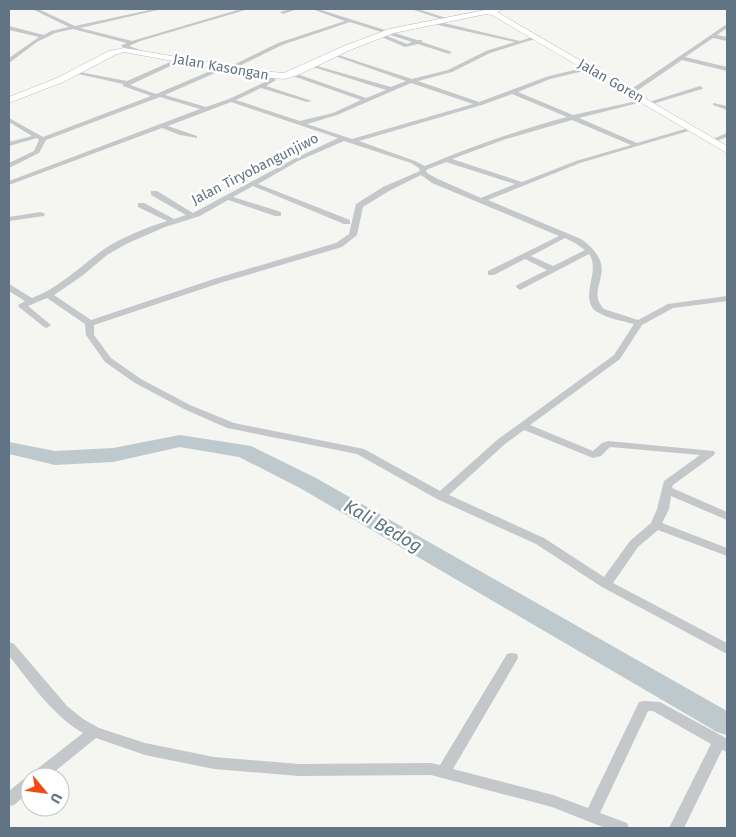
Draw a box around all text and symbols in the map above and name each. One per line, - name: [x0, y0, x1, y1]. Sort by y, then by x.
- street label: Jalan Kasongan: [172, 50, 270, 84]
- street label: Jalan Goren: [575, 55, 647, 107]
- street label: Jalan Tiryobangunjiwo: [189, 130, 321, 208]
- water label: Kali Bedog: [340, 495, 426, 557]
- north arrow: [20, 767, 70, 817]
- text: U: [46, 790, 66, 806]

